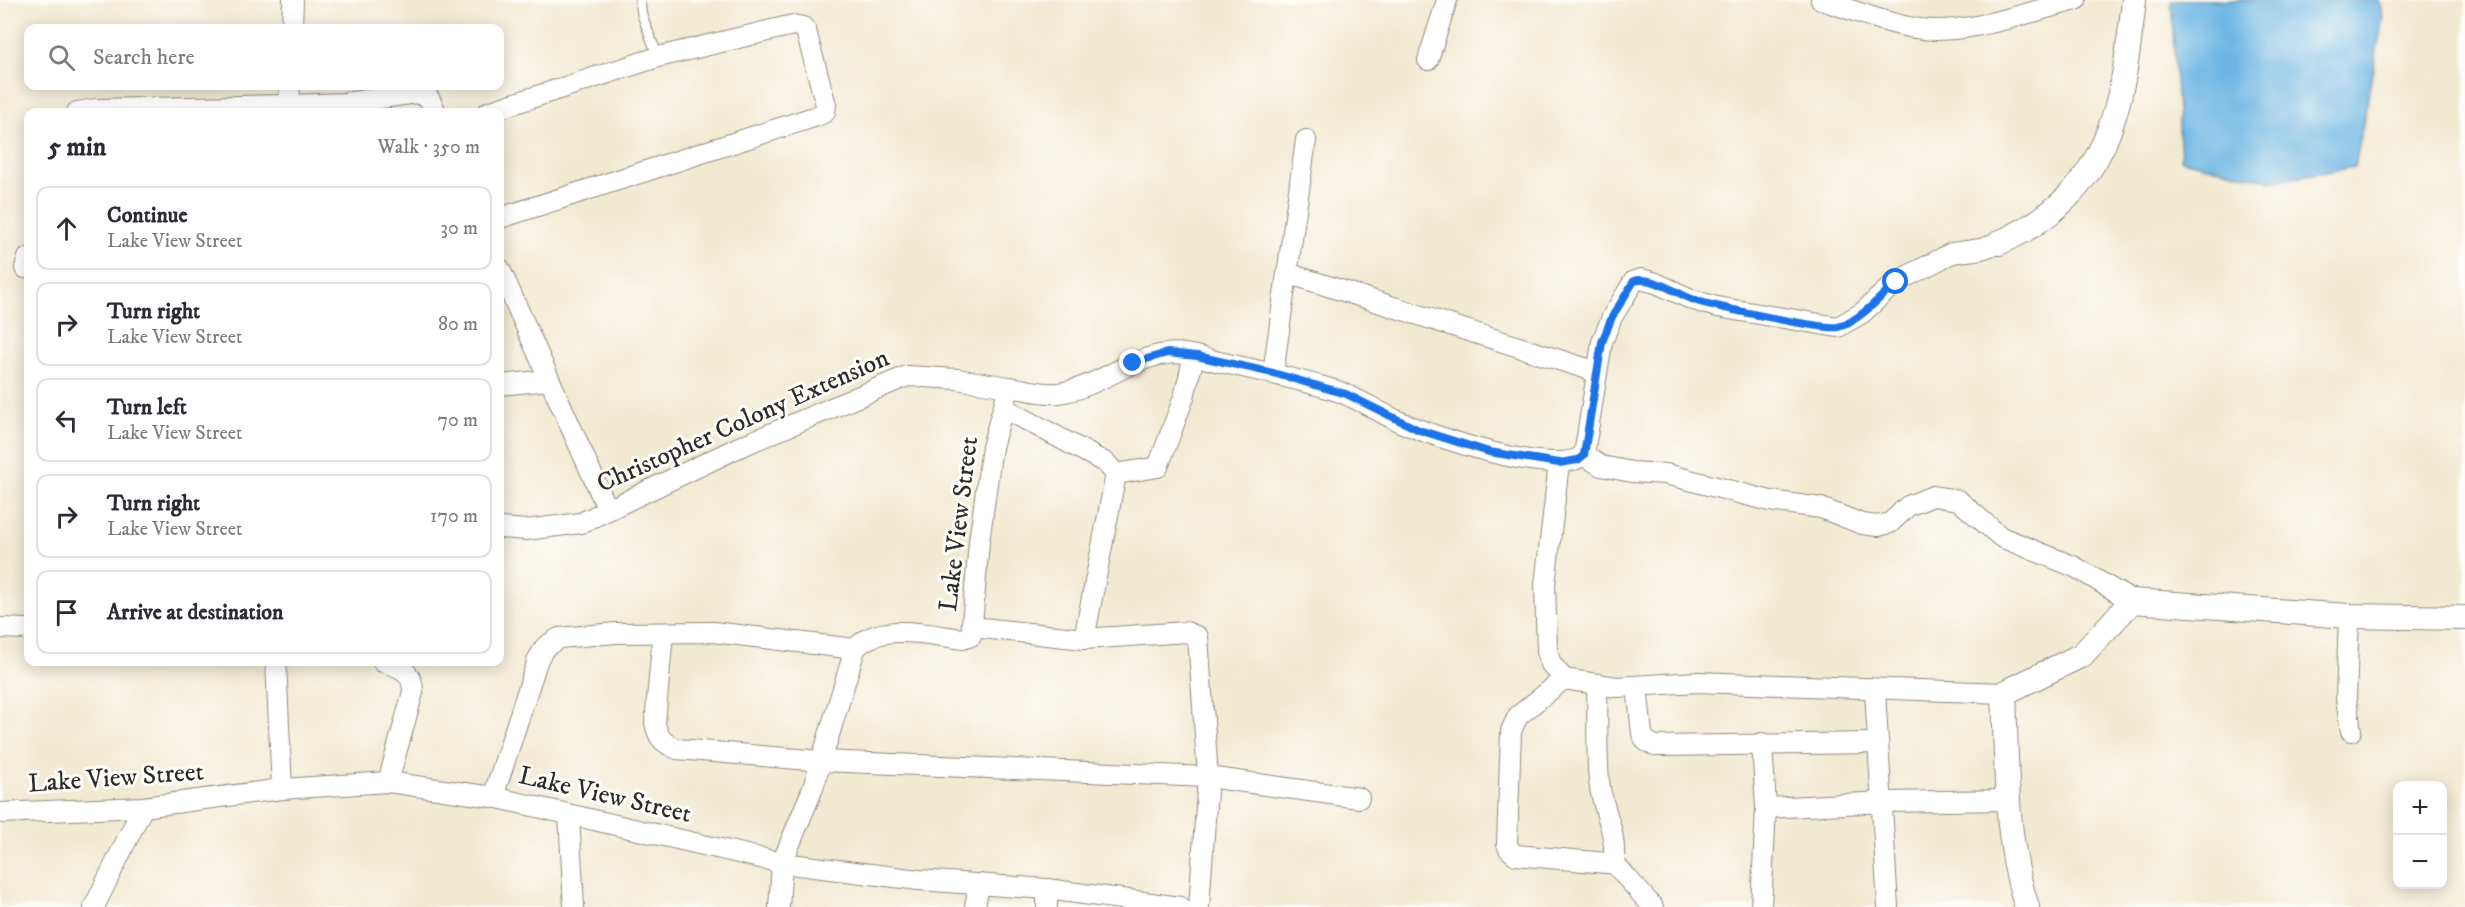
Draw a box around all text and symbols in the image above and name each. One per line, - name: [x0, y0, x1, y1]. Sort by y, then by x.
- search box: [24, 24, 504, 90]
- icon: search: [45, 41, 78, 74]
- text: Search here: [93, 44, 195, 71]
- text: 5 min: [48, 131, 106, 164]
- text: Walk · 350 m: [378, 135, 480, 160]
- text: Continue: [107, 202, 188, 229]
- icon: ahead: [50, 212, 83, 245]
- text: 30 m: [440, 216, 478, 241]
- text: Lake View Street: [107, 229, 243, 254]
- route start: [1882, 268, 1908, 294]
- text: Turn right: [107, 298, 200, 325]
- icon: right: [50, 308, 83, 341]
- text: 80 m: [438, 312, 478, 337]
- text: Lake View Street: [107, 325, 243, 350]
- street label: Christopher Colony Extension: [592, 341, 895, 500]
- route end: [1119, 349, 1145, 375]
- text: Turn left: [107, 394, 187, 421]
- icon: left: [50, 404, 83, 437]
- text: 70 m: [437, 408, 478, 433]
- text: Lake View Street: [107, 421, 243, 446]
- street label: Lake View Street: [932, 435, 986, 613]
- text: Turn right: [107, 490, 200, 517]
- icon: right: [50, 500, 83, 533]
- text: 170 m: [430, 504, 478, 529]
- text: Lake View Street: [107, 517, 243, 542]
- icon: arrive: [50, 596, 83, 629]
- text: Arrive at destination: [107, 599, 284, 626]
- street label: Lake View Street: [27, 755, 205, 801]
- street label: Lake View Street: [515, 759, 695, 831]
- map controls: [2393, 781, 2447, 889]
- button: +: [2393, 781, 2447, 835]
- button: −: [2393, 835, 2447, 889]

